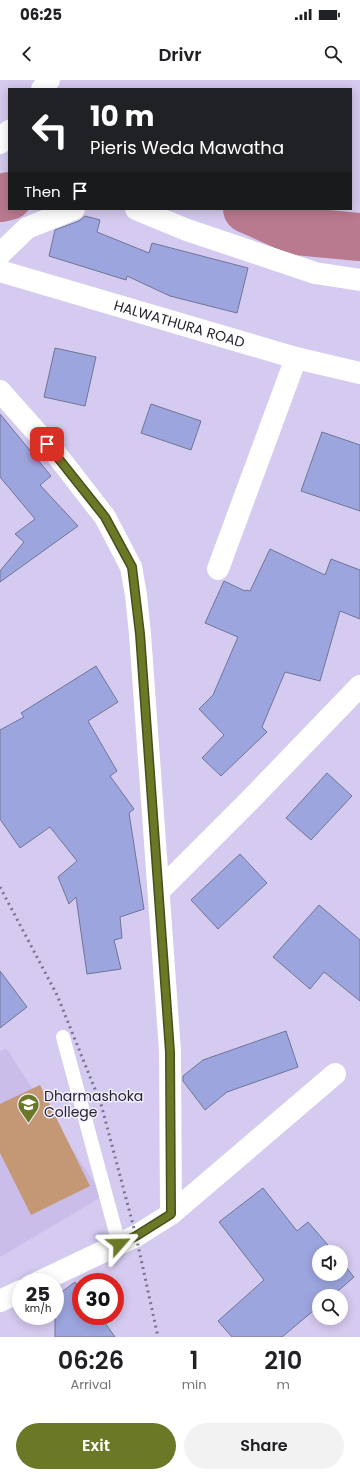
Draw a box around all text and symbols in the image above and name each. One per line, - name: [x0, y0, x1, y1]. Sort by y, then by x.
- text: 06:25: [20, 4, 62, 25]
- text: Drivr: [158, 42, 202, 67]
- icon: back: [16, 43, 38, 65]
- icon: search: [322, 43, 344, 65]
- text: 10 m: [90, 97, 154, 136]
- icon: left: [24, 104, 76, 156]
- text: Pieris Weda Mawatha: [90, 135, 284, 160]
- icon: arrive: [69, 180, 91, 202]
- text: Then: [24, 181, 61, 202]
- street label: HALWATHURA ROAD: [112, 295, 247, 352]
- pin: [30, 427, 64, 461]
- icon: arrive: [36, 433, 58, 455]
- place label: Dharmashoka College: [44, 1086, 143, 1122]
- school or university icon: Dharmashoka College: [15, 1091, 41, 1124]
- position arrow: [98, 1223, 140, 1265]
- map controls: [312, 1245, 348, 1325]
- button: sound: [312, 1245, 348, 1281]
- speed limit sign: 30: [72, 1273, 124, 1325]
- text: 25: [26, 1280, 50, 1308]
- button: search: [312, 1289, 348, 1325]
- text: km/h: [25, 1301, 51, 1316]
- text: 06:26: [58, 1344, 124, 1377]
- text: 1: [190, 1344, 199, 1377]
- text: 210: [264, 1344, 302, 1377]
- text: Arrival: [70, 1375, 111, 1394]
- text: min: [182, 1375, 207, 1394]
- text: m: [277, 1375, 290, 1394]
- button: Exit: [16, 1423, 176, 1469]
- button: Share: [184, 1423, 344, 1469]

